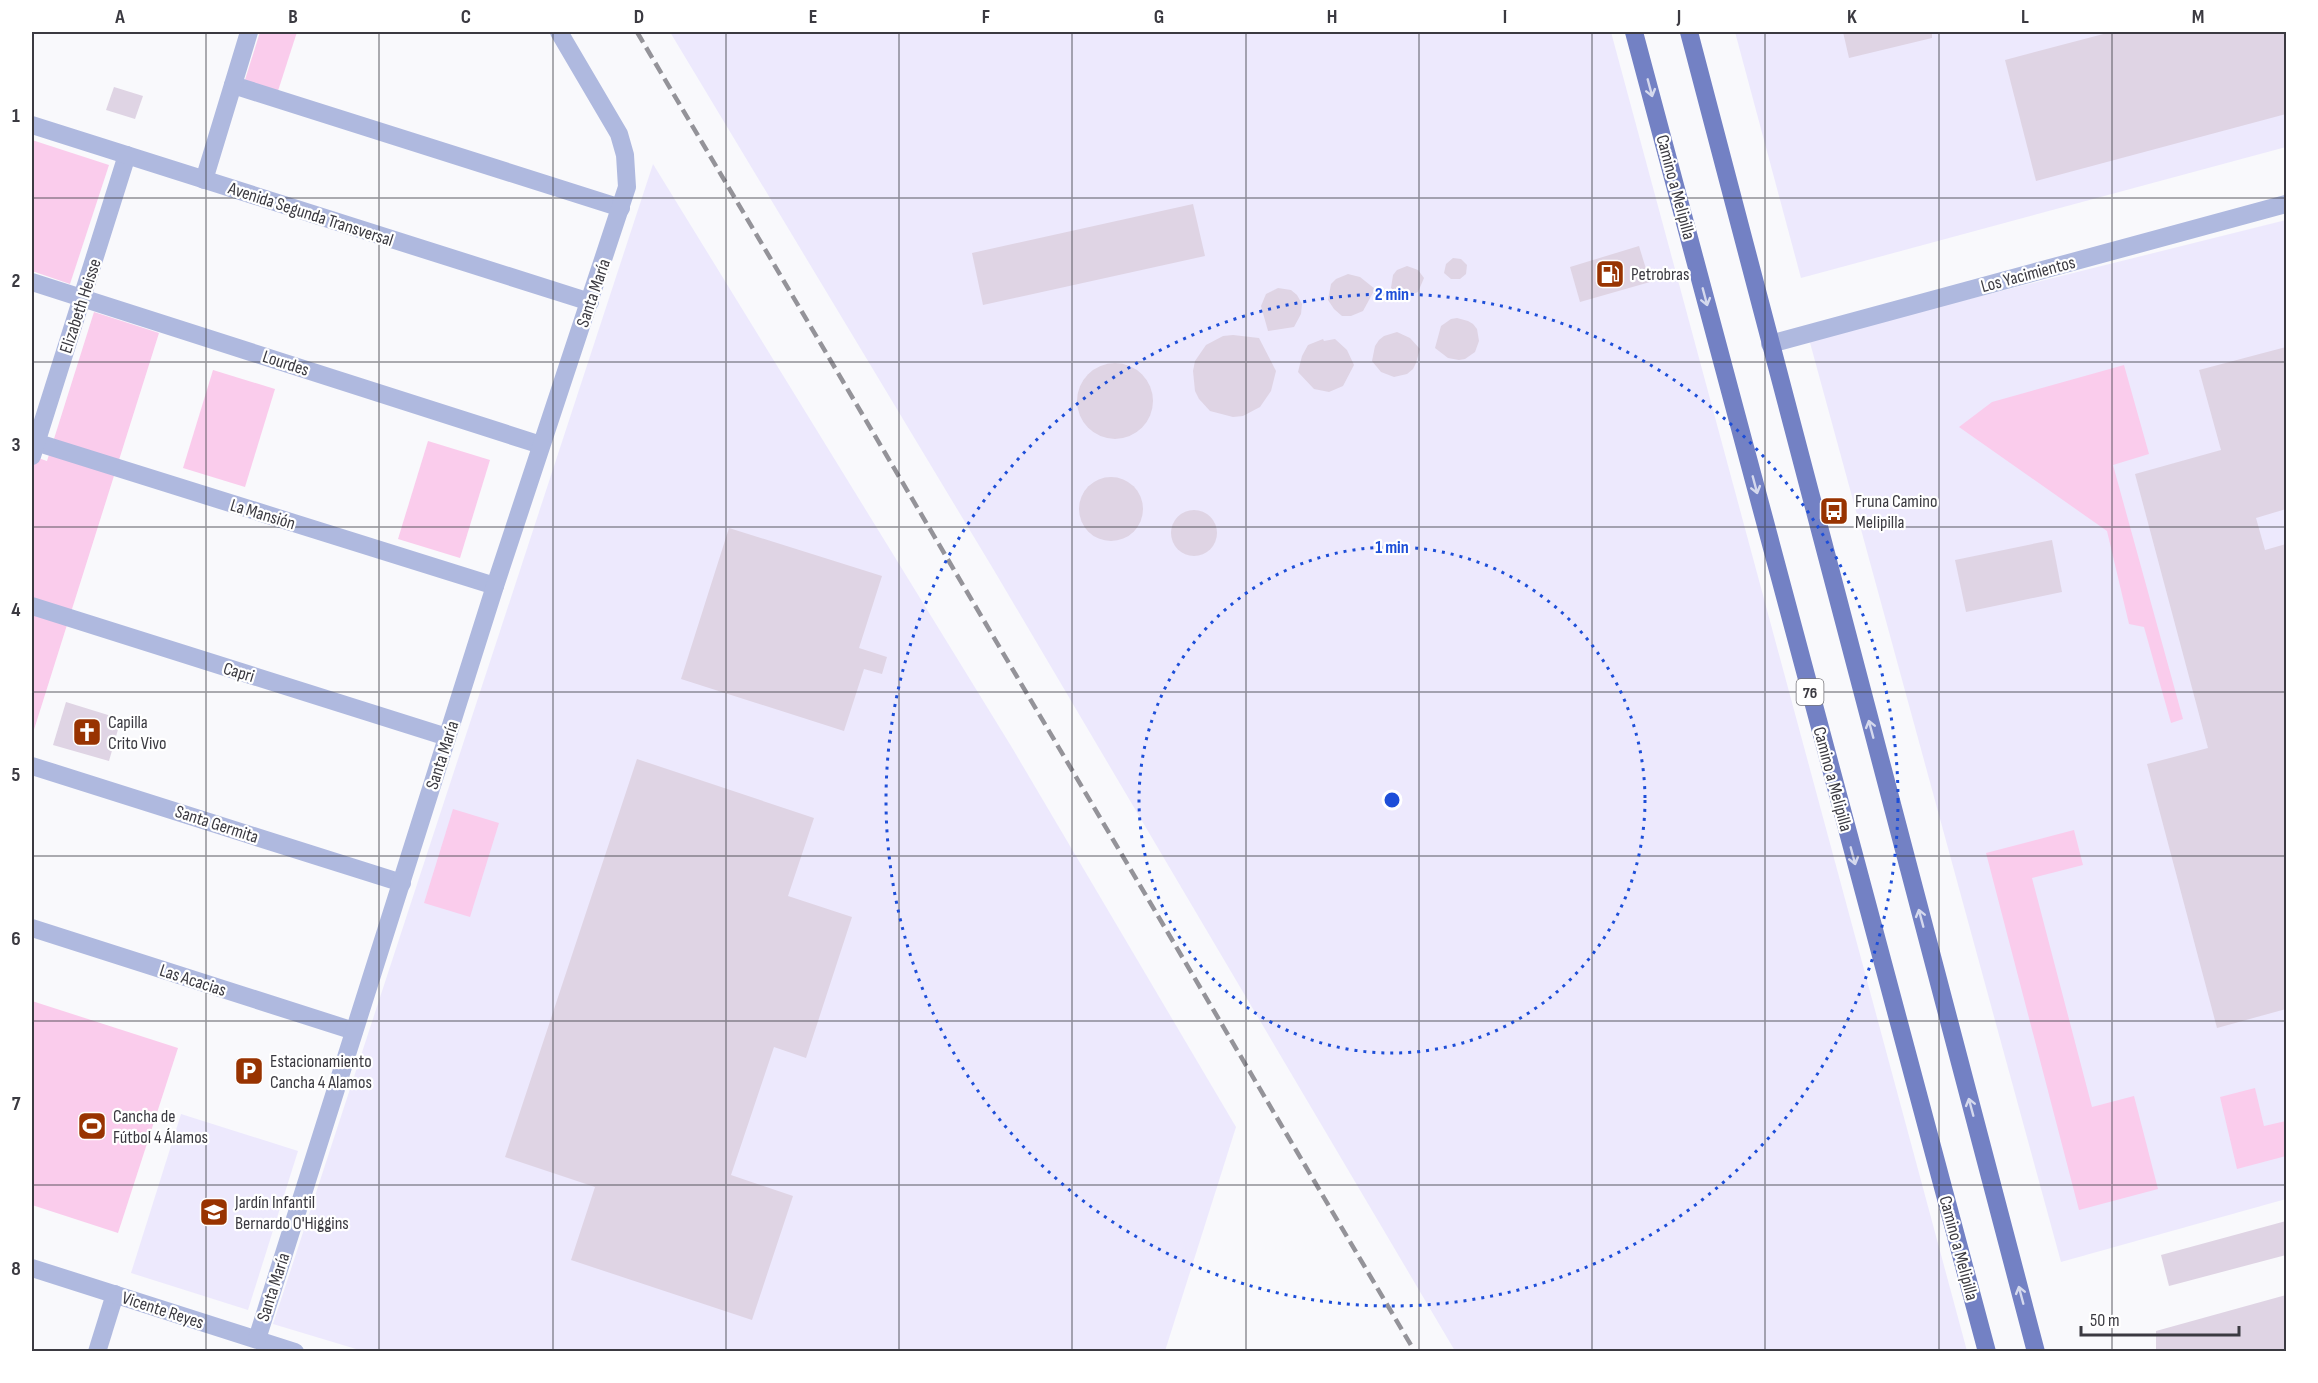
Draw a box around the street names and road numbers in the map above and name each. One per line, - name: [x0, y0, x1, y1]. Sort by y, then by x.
- street label: Camino a Melipilla: [1651, 132, 1700, 242]
- street label: Avenida Segunda Transversal: [225, 178, 396, 251]
- street label: Los Yacimientos: [1979, 252, 2078, 297]
- street label: Elizabeth Heisse: [55, 256, 106, 356]
- street label: Santa María: [572, 256, 615, 330]
- street label: Lourdes: [260, 346, 312, 381]
- street label: La Mansión: [228, 495, 298, 534]
- street label: Capri: [221, 658, 257, 687]
- road number: 76: [1796, 679, 1824, 705]
- street label: Santa María: [422, 718, 463, 792]
- street label: Camino a Melipilla: [1808, 724, 1857, 834]
- street label: Santa Germita: [173, 801, 261, 848]
- street label: Las Acacias: [157, 960, 229, 1001]
- street label: Camino a Melipilla: [1934, 1193, 1983, 1303]
- street label: Santa María: [253, 1250, 294, 1324]
- street label: Vicente Reyes: [119, 1287, 206, 1334]

